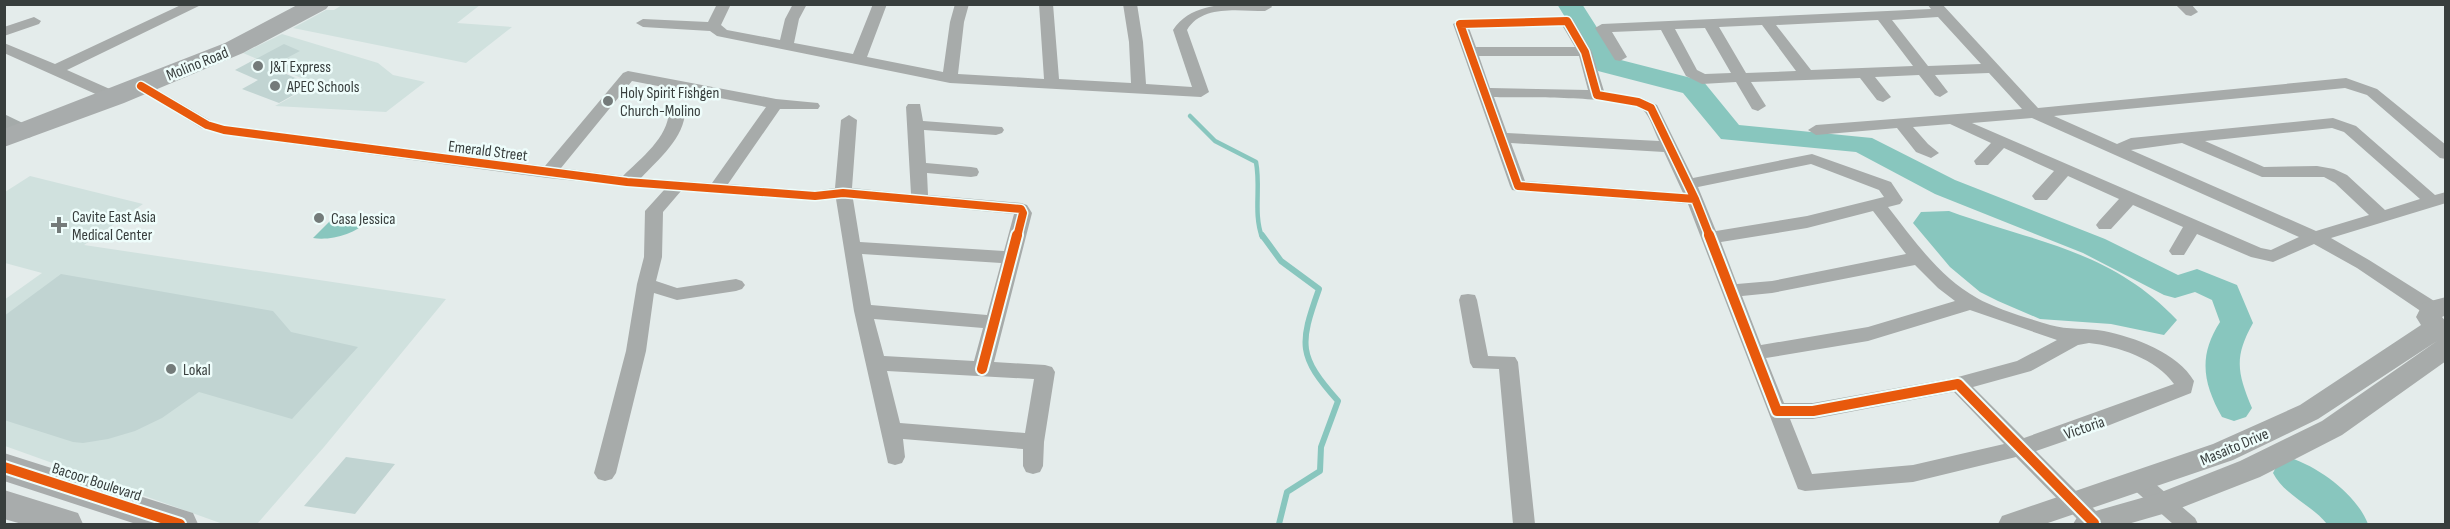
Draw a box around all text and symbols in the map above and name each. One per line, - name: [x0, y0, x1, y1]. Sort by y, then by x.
- street label: Molino Road: [164, 43, 231, 85]
- place label: J&T Express: [269, 58, 331, 77]
- marker: J&T Express: [251, 59, 265, 73]
- place label: APEC Schools: [286, 78, 360, 97]
- marker: APEC Schools: [268, 79, 282, 93]
- place label: Holy Spirit Fishgen Church-Molino: [620, 84, 719, 121]
- marker: Holy Spirit Fishgen Church-Molino: [601, 94, 615, 108]
- street label: Emerald Street: [447, 137, 529, 166]
- place label: Cavite East Asia Medical Center: [72, 208, 156, 245]
- place label: Casa Jessica: [331, 210, 395, 229]
- marker: Casa Jessica: [312, 211, 326, 225]
- marker: Cavite East Asia Medical Center: [50, 216, 68, 234]
- place label: Lokal: [183, 361, 211, 380]
- marker: Lokal: [164, 362, 178, 376]
- street label: Victoria: [2062, 413, 2107, 444]
- street label: Masaito Drive: [2198, 424, 2272, 470]
- street label: Bacoor Boulevard: [49, 459, 144, 506]

